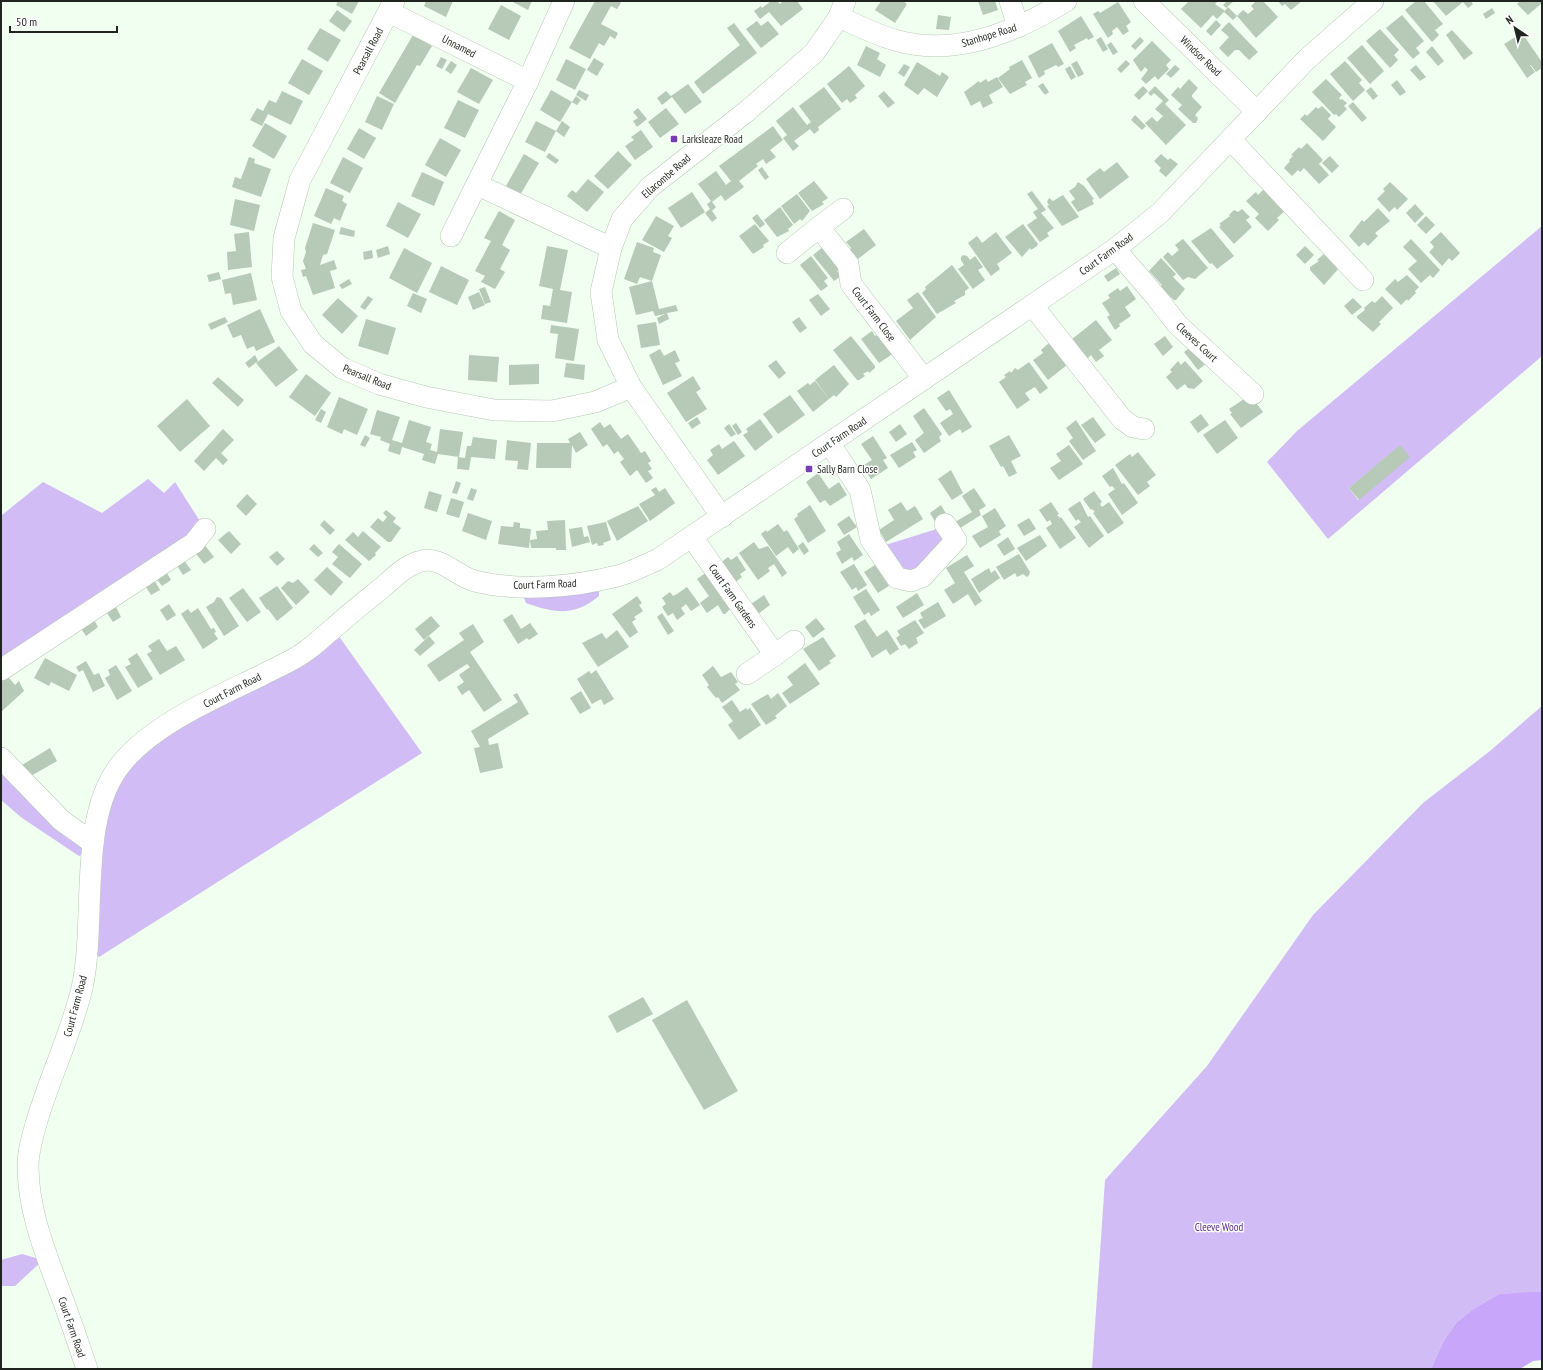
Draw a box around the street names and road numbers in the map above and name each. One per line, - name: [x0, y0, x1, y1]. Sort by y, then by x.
- street label: Stanhope Road: [960, 20, 1019, 50]
- street label: Pearsall Road: [350, 25, 386, 77]
- street label: Unnamed: [440, 32, 479, 61]
- street label: Windsor Road: [1177, 33, 1225, 79]
- street label: Ellacombe Road: [639, 151, 694, 201]
- street label: Court Farm Road: [1076, 230, 1136, 278]
- street label: Court Farm Close: [849, 284, 899, 345]
- street label: Cleeves Court: [1173, 319, 1221, 365]
- street label: Pearsall Road: [341, 361, 393, 393]
- street label: Court Farm Road: [809, 413, 869, 460]
- street label: Court Farm Gardens: [706, 561, 760, 631]
- street label: Court Farm Road: [513, 576, 577, 592]
- street label: Court Farm Road: [201, 669, 264, 711]
- street label: Court Farm Road: [60, 973, 90, 1038]
- street label: Court Farm Road: [55, 1295, 89, 1359]

